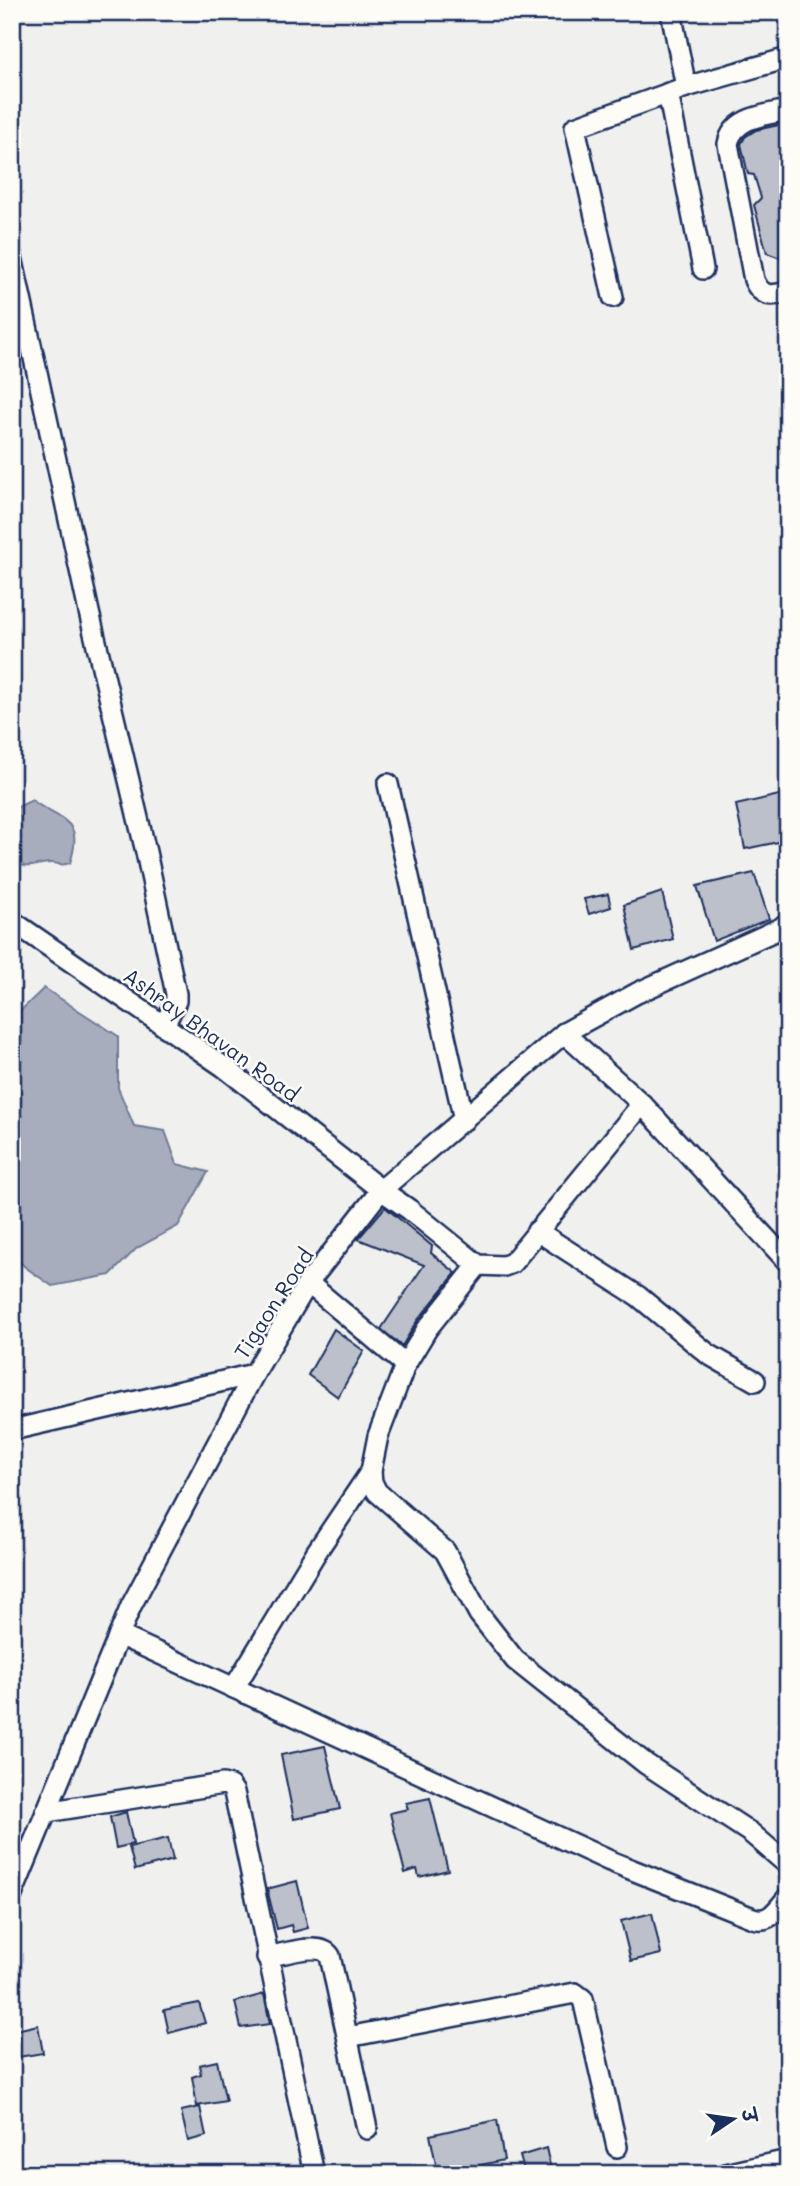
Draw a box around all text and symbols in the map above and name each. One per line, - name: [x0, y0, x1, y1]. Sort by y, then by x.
- street label: Ashray Bhavan Road: [119, 961, 305, 1107]
- street label: Tigaon Road: [227, 1243, 319, 1363]
- north arrow: [698, 2084, 768, 2154]
- text: उ: [736, 2104, 764, 2126]

